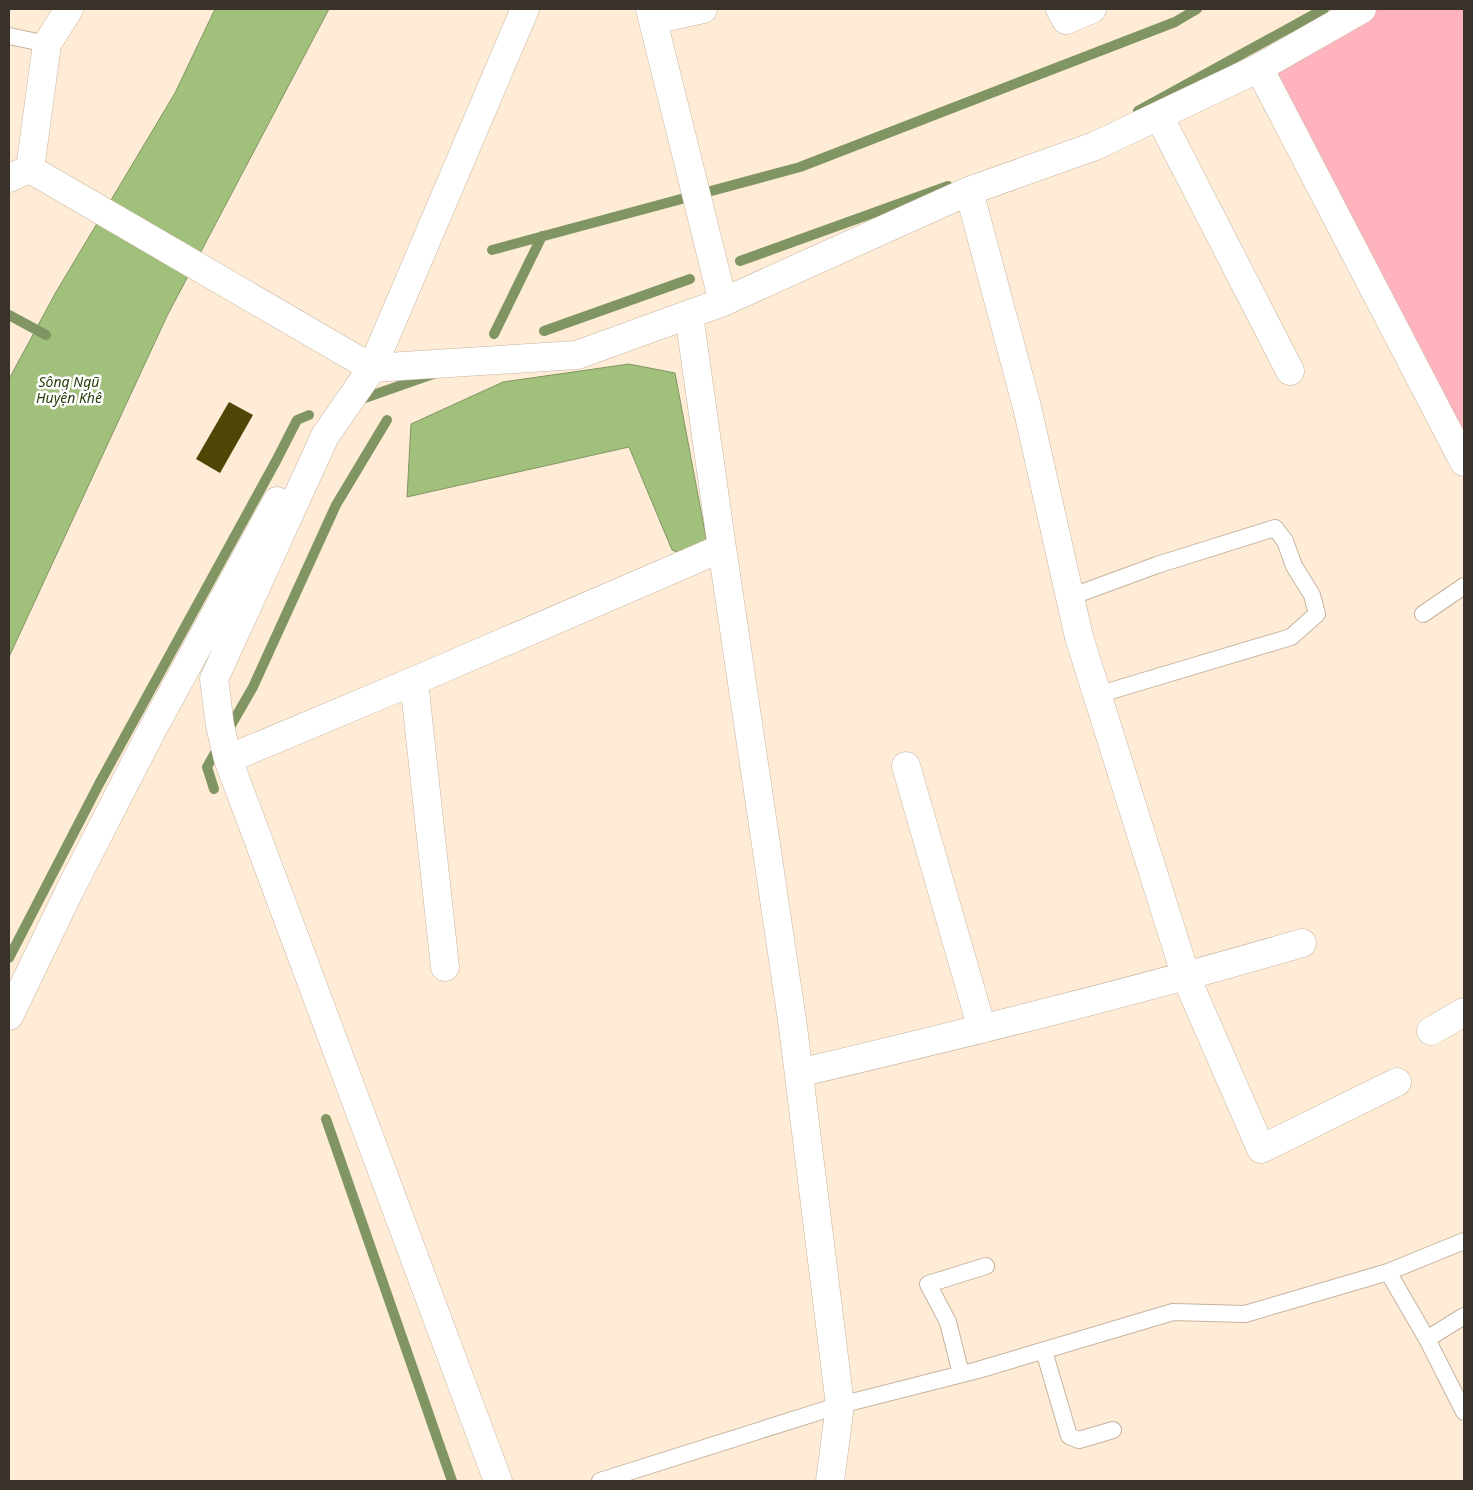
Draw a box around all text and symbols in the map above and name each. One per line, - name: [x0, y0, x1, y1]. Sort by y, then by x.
- water label: Sông Ngũ Huyện Khê: [36, 372, 102, 407]

